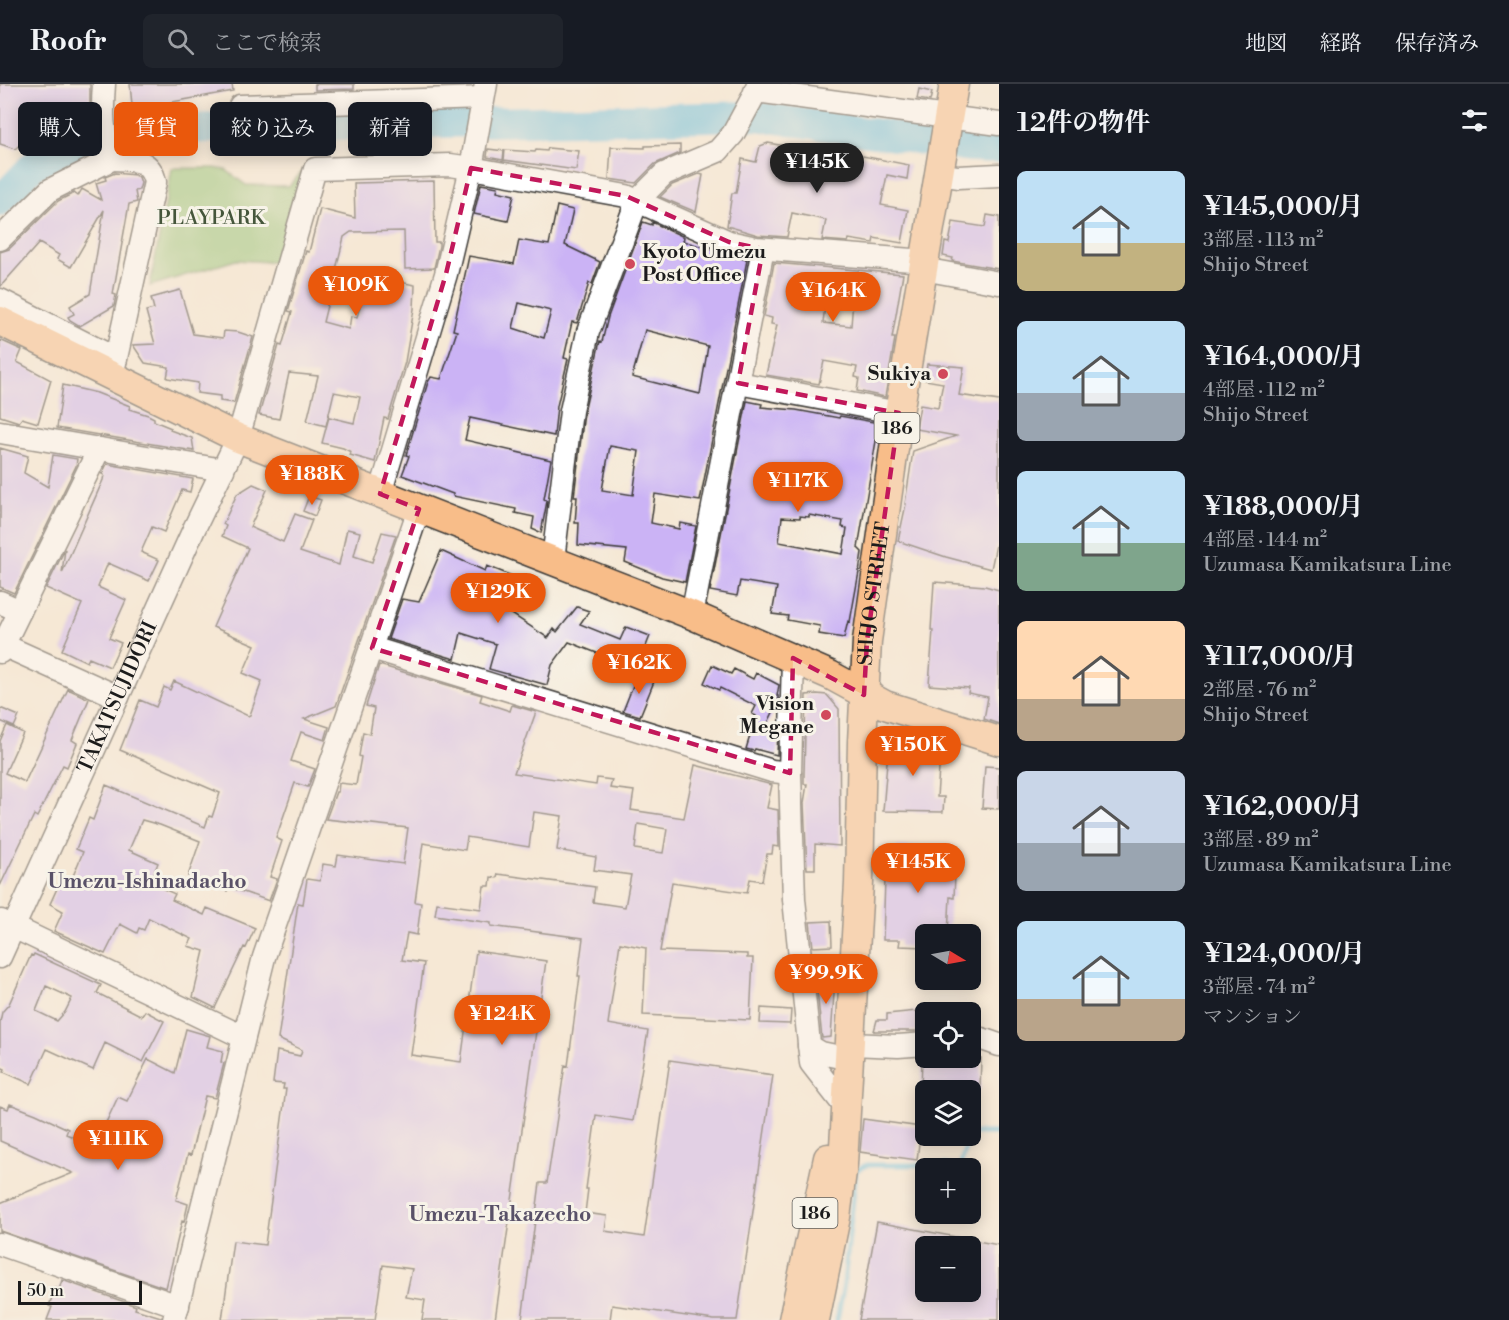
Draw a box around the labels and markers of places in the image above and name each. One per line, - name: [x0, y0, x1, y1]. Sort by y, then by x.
- pin: ¥145K: [775, 143, 859, 194]
- place label: Kyoto Umezu Post Office: [642, 240, 767, 288]
- marker: Kyoto Umezu Post Office: [623, 257, 637, 271]
- pin: ¥109K: [314, 266, 398, 317]
- pin: ¥164K: [791, 272, 875, 323]
- place label: Sukiya: [868, 362, 931, 387]
- marker: Sukiya: [936, 367, 950, 381]
- pin: ¥188K: [270, 455, 354, 506]
- pin: ¥117K: [756, 462, 840, 513]
- pin: ¥129K: [456, 573, 540, 624]
- pin: ¥162K: [597, 644, 681, 695]
- place label: Vision Megane: [739, 692, 815, 740]
- marker: Vision Megane: [819, 708, 833, 722]
- pin: ¥150K: [871, 726, 955, 777]
- pin: ¥145K: [876, 843, 960, 894]
- pin: ¥99.9K: [777, 954, 875, 1005]
- pin: ¥124K: [460, 995, 544, 1046]
- pin: ¥111K: [76, 1120, 160, 1171]

